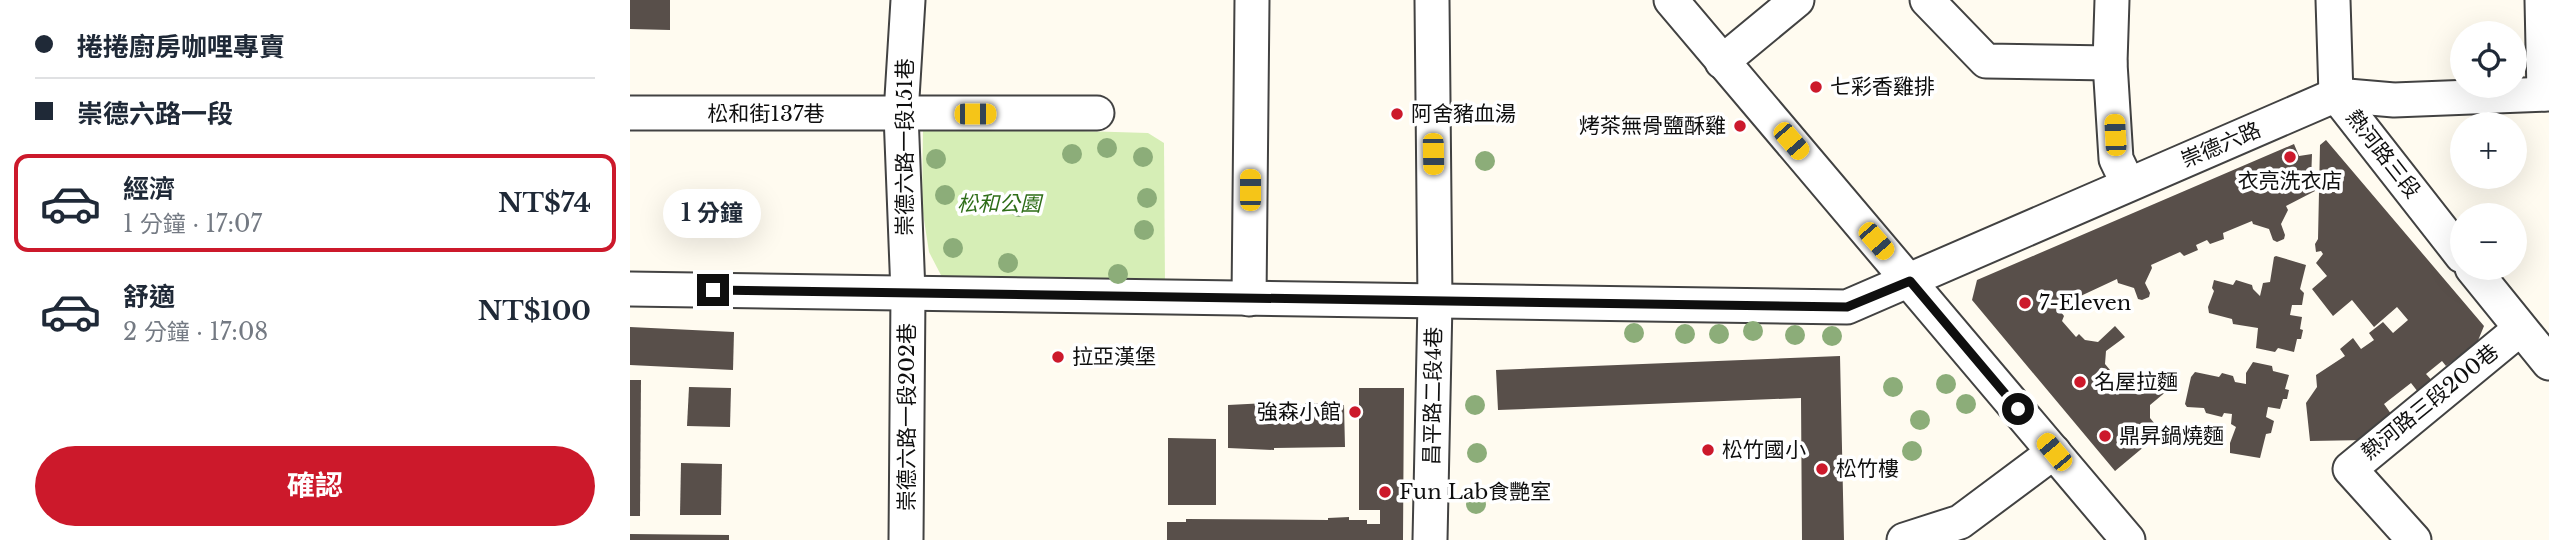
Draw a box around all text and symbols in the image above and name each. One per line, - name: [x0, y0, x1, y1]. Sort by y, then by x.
- map controls: [2450, 21, 2527, 280]
- button: locate: [2450, 21, 2527, 98]
- text: 捲捲廚房咖哩專賣: [77, 31, 285, 63]
- street label: 崇德六路一段151巷: [892, 58, 918, 236]
- place label: 七彩香雞排: [1830, 74, 1935, 100]
- marker: 七彩香雞排: [1808, 79, 1824, 95]
- text: 崇德六路一段: [77, 98, 233, 130]
- street label: 松和街137巷: [708, 101, 824, 127]
- place label: 阿舍豬血湯: [1411, 101, 1516, 127]
- car: [955, 104, 997, 125]
- street label: 熱河路三段: [2340, 105, 2426, 203]
- marker: 阿舍豬血湯: [1389, 106, 1405, 122]
- button: +: [2450, 112, 2527, 189]
- place label: 烤茶無骨鹽酥雞: [1579, 113, 1726, 139]
- car: [2104, 113, 2127, 157]
- street label: 崇德六路: [2177, 117, 2265, 173]
- marker: 烤茶無骨鹽酥雞: [1732, 118, 1748, 134]
- car: [1770, 118, 1813, 164]
- car: [1423, 133, 1444, 175]
- marker: 衣亮洗衣店: [2282, 149, 2298, 165]
- place label: 衣亮洗衣店: [2238, 168, 2343, 194]
- car: [1240, 169, 1261, 211]
- icon: car: [39, 172, 102, 235]
- text: 經濟: [123, 173, 175, 205]
- text: NT$74: [498, 187, 591, 219]
- callout: 1 分鐘: [664, 188, 762, 238]
- park label: 松和公園: [957, 191, 1044, 217]
- text: 1 分鐘: [681, 199, 743, 227]
- button: −: [2450, 203, 2527, 280]
- text: 1 分鐘 · 17:07: [123, 210, 262, 238]
- car: [1855, 218, 1898, 264]
- route end: [697, 274, 729, 306]
- icon: car: [39, 280, 102, 343]
- text: 舒適: [123, 281, 175, 313]
- place label: 7-Eleven: [2039, 290, 2131, 316]
- text: NT$100: [478, 295, 591, 327]
- marker: 7-Eleven: [2017, 295, 2033, 311]
- text: 2 分鐘 · 17:08: [123, 318, 268, 346]
- street label: 崇德六路一段202巷: [894, 323, 920, 511]
- street label: 昌平路二段4巷: [1419, 327, 1447, 465]
- street label: 熱河路三段200巷: [2356, 339, 2504, 465]
- place label: 拉亞漢堡: [1072, 344, 1156, 370]
- marker: 拉亞漢堡: [1050, 349, 1066, 365]
- place label: 名屋拉麵: [2094, 369, 2178, 395]
- marker: 名屋拉麵: [2072, 374, 2088, 390]
- route start: [2002, 393, 2034, 425]
- place label: 強森小館: [1257, 399, 1341, 425]
- marker: 強森小館: [1347, 404, 1363, 420]
- place label: 鼎昇鍋燒麵: [2119, 423, 2224, 449]
- marker: 鼎昇鍋燒麵: [2097, 428, 2113, 444]
- car: [2033, 429, 2076, 475]
- place label: 松竹國小: [1722, 437, 1806, 463]
- marker: 松竹國小: [1700, 442, 1716, 458]
- button: 確認: [35, 446, 595, 526]
- place label: 松竹樓: [1836, 456, 1899, 482]
- marker: 松竹樓: [1814, 461, 1830, 477]
- place label: Fun Lab食艷室: [1399, 479, 1551, 505]
- marker: Fun Lab食艷室: [1377, 484, 1393, 500]

